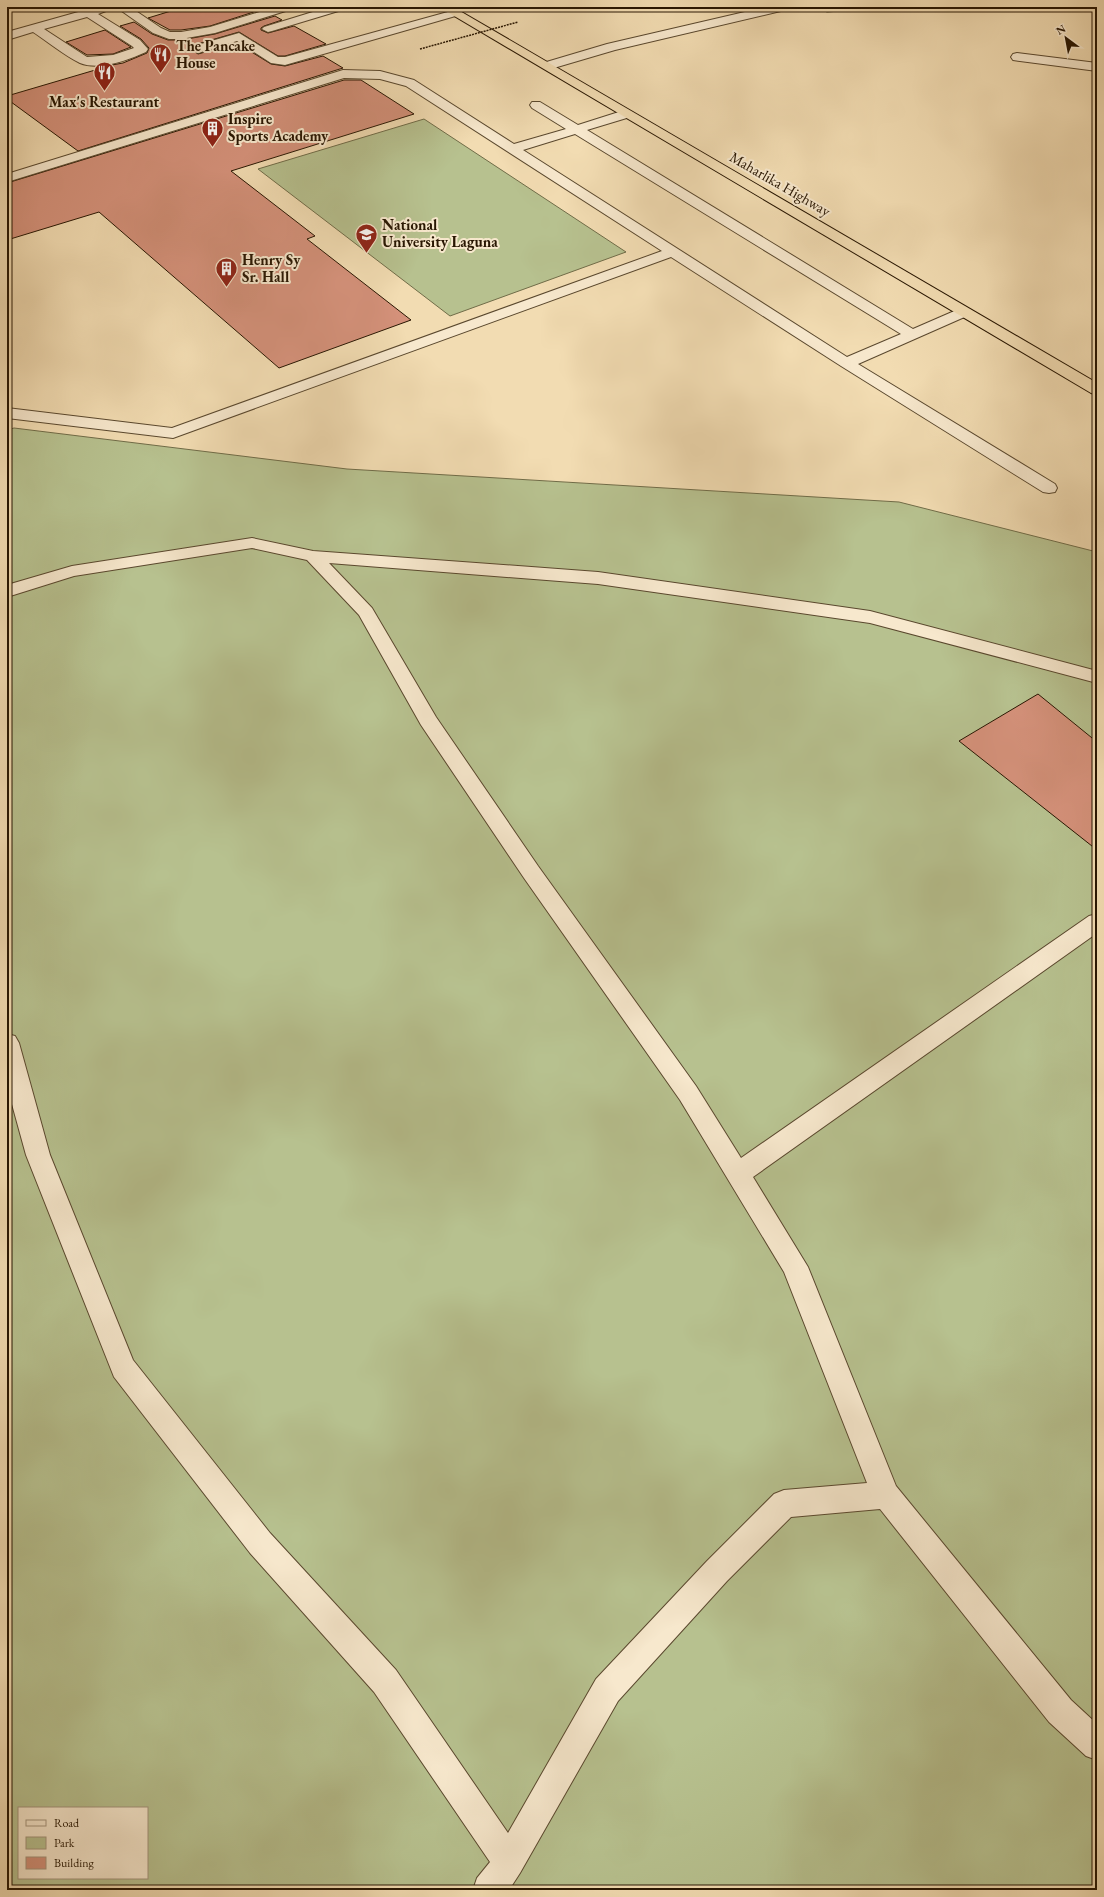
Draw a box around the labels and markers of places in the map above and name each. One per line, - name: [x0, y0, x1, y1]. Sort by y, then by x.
- place label: The Pancake House: [176, 36, 255, 72]
- restaurant icon: The Pancake House: [148, 42, 174, 75]
- restaurant icon: Max's Restaurant: [91, 60, 117, 93]
- place label: Max's Restaurant: [49, 92, 160, 111]
- place label: Inspire Sports Academy: [228, 109, 329, 145]
- building icon: Inspire Sports Academy: [200, 115, 226, 148]
- place label: National University Laguna: [382, 215, 498, 251]
- school or university icon: National University Laguna: [353, 221, 379, 254]
- place label: Henry Sy Sr. Hall: [242, 250, 301, 286]
- building icon: Henry Sy Sr. Hall: [214, 256, 240, 289]

